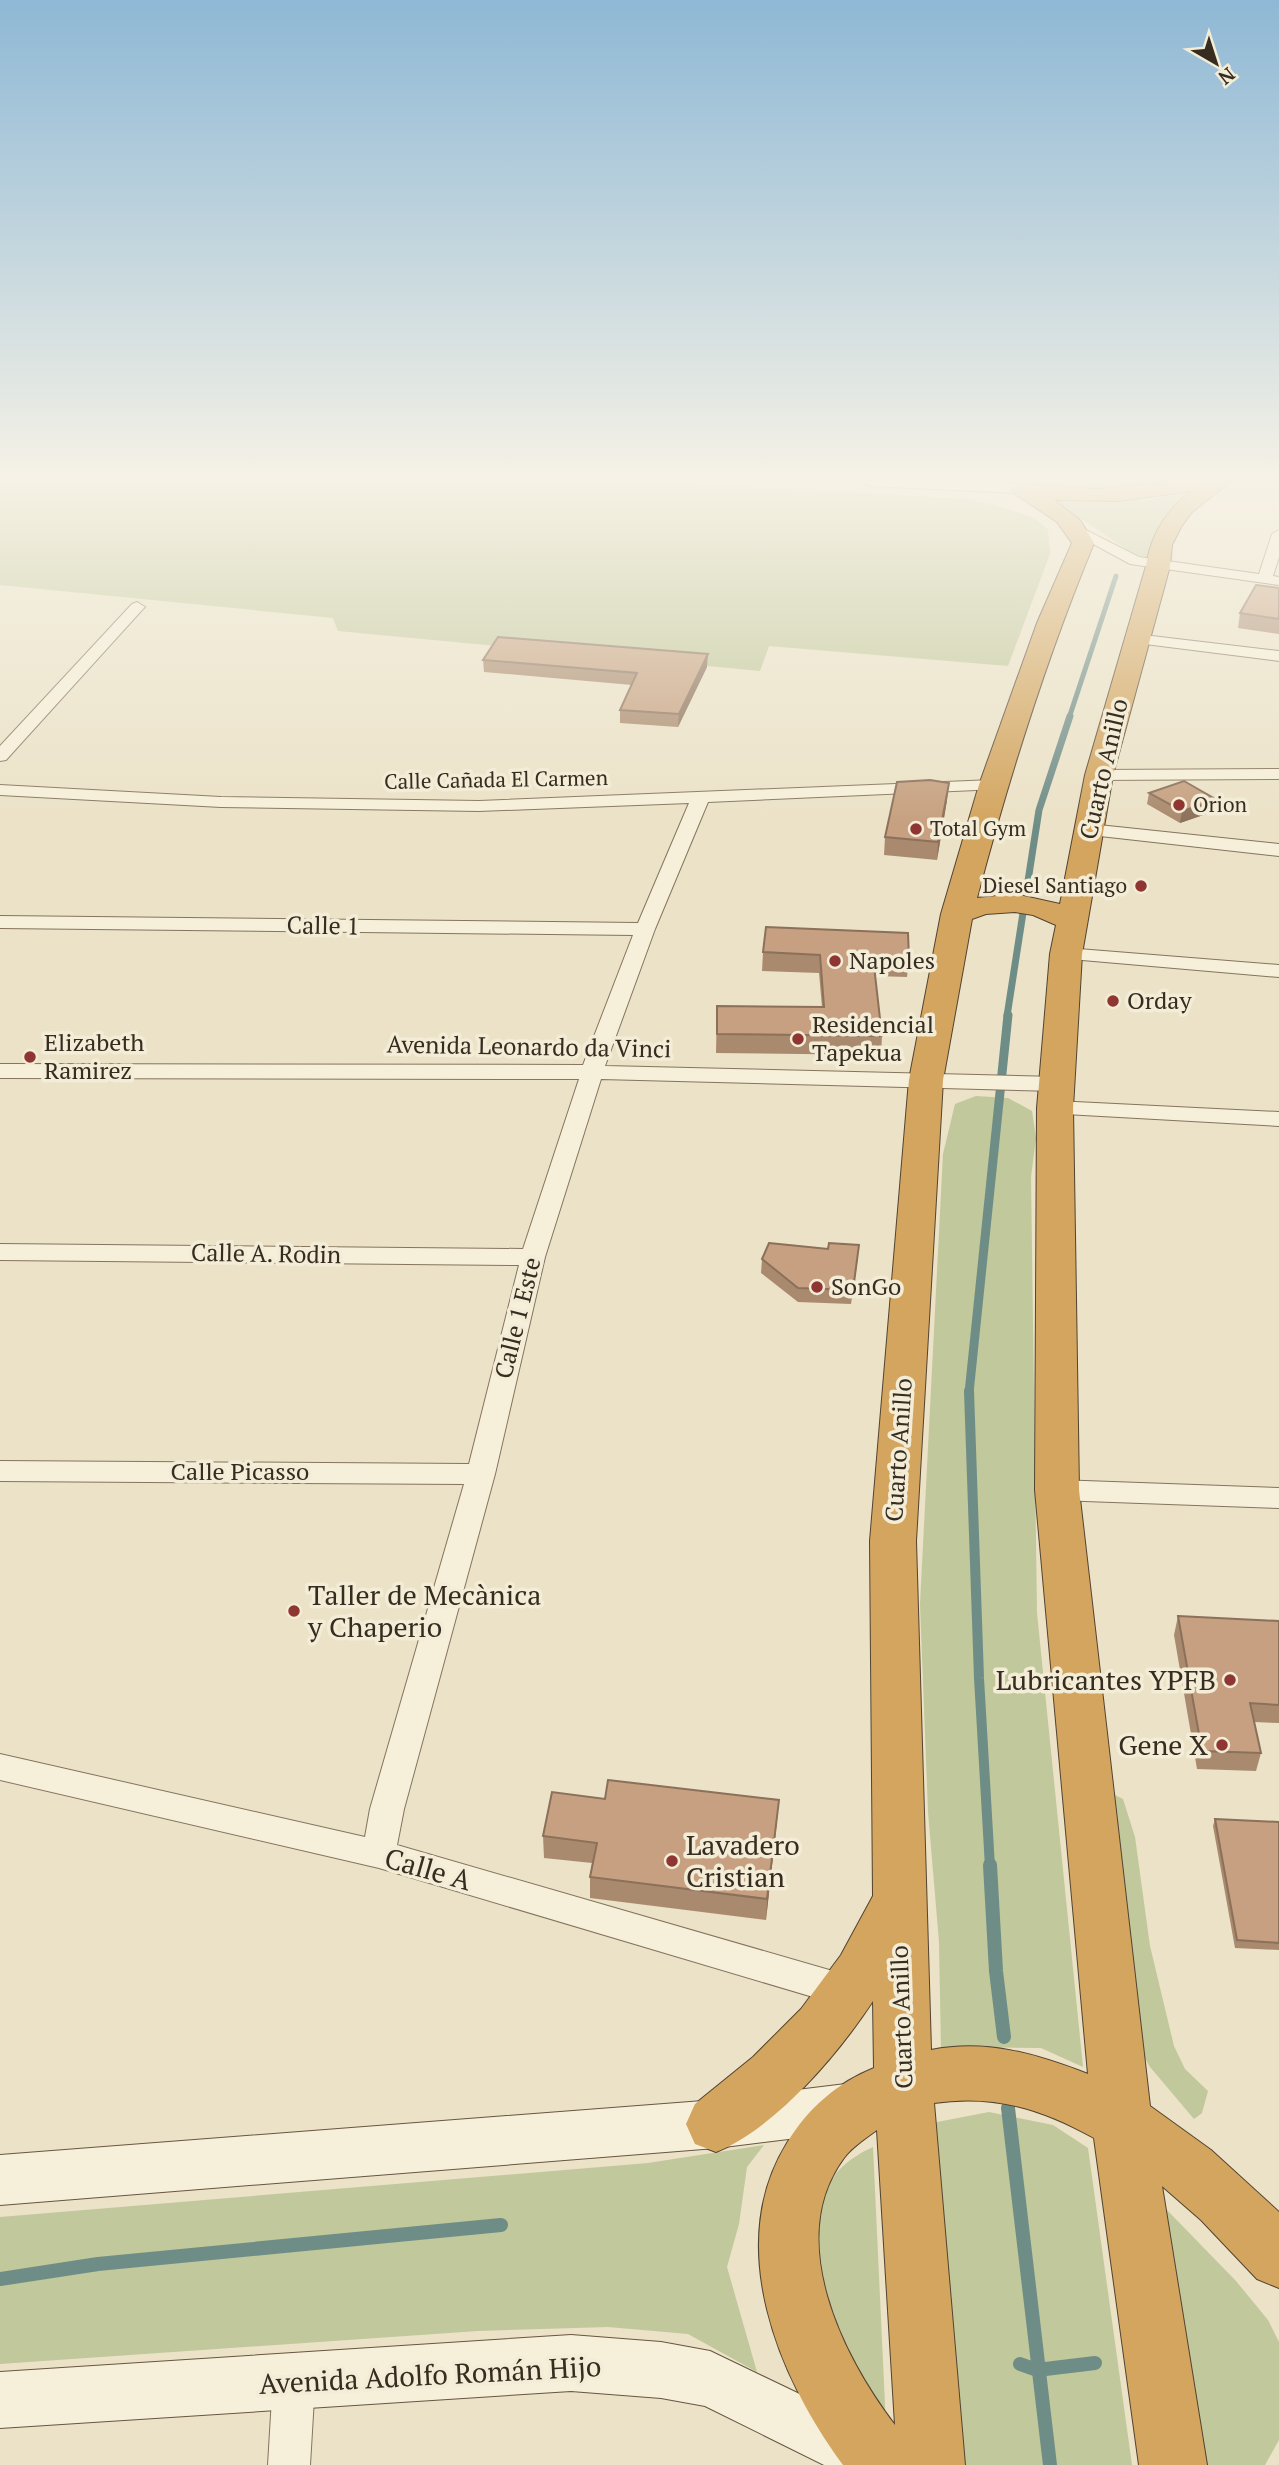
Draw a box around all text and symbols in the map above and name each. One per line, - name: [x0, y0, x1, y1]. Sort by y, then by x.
- north arrow: [1181, 28, 1251, 98]
- text: N: [1213, 62, 1240, 91]
- street label: Cuarto Anillo: [1071, 695, 1135, 842]
- street label: Calle Cañada El Carmen: [384, 763, 609, 795]
- place label: Orion: [1193, 790, 1248, 818]
- marker: Orion: [1171, 797, 1187, 813]
- place label: Total Gym: [930, 814, 1026, 842]
- marker: Total Gym: [908, 821, 924, 837]
- place label: Diesel Santiago: [982, 871, 1127, 899]
- marker: Diesel Santiago: [1133, 878, 1149, 894]
- street label: Calle 1: [286, 908, 360, 942]
- place label: Napoles: [849, 944, 935, 976]
- marker: Napoles: [827, 953, 843, 969]
- place label: Orday: [1127, 984, 1192, 1016]
- marker: Orday: [1105, 993, 1121, 1009]
- place label: Residencial Tapekua: [812, 1008, 934, 1068]
- place label: Elizabeth Ramirez: [44, 1026, 144, 1086]
- street label: Avenida Leonardo da Vinci: [386, 1028, 672, 1064]
- marker: Residencial Tapekua: [790, 1031, 806, 1047]
- marker: Elizabeth Ramirez: [22, 1049, 38, 1065]
- street label: Calle A. Rodin: [191, 1236, 341, 1270]
- street label: Calle 1 Este: [487, 1254, 548, 1382]
- place label: SonGo: [831, 1270, 901, 1302]
- marker: SonGo: [809, 1279, 825, 1295]
- street label: Cuarto Anillo: [877, 1377, 919, 1523]
- street label: Calle Picasso: [171, 1455, 309, 1487]
- place label: Taller de Mecànica y Chaperio: [307, 1576, 541, 1645]
- marker: Taller de Mecànica y Chaperio: [286, 1603, 302, 1619]
- place label: Lubricantes YPFB: [996, 1661, 1216, 1698]
- marker: Lubricantes YPFB: [1222, 1672, 1238, 1688]
- place label: Gene X: [1118, 1726, 1208, 1763]
- marker: Gene X: [1214, 1737, 1230, 1753]
- place label: Lavadero Cristian: [686, 1826, 800, 1895]
- street label: Calle A: [380, 1839, 477, 1899]
- marker: Lavadero Cristian: [664, 1853, 680, 1869]
- street label: Cuarto Anillo: [883, 1945, 919, 2089]
- street label: Avenida Adolfo Román Hijo: [258, 2347, 602, 2402]

